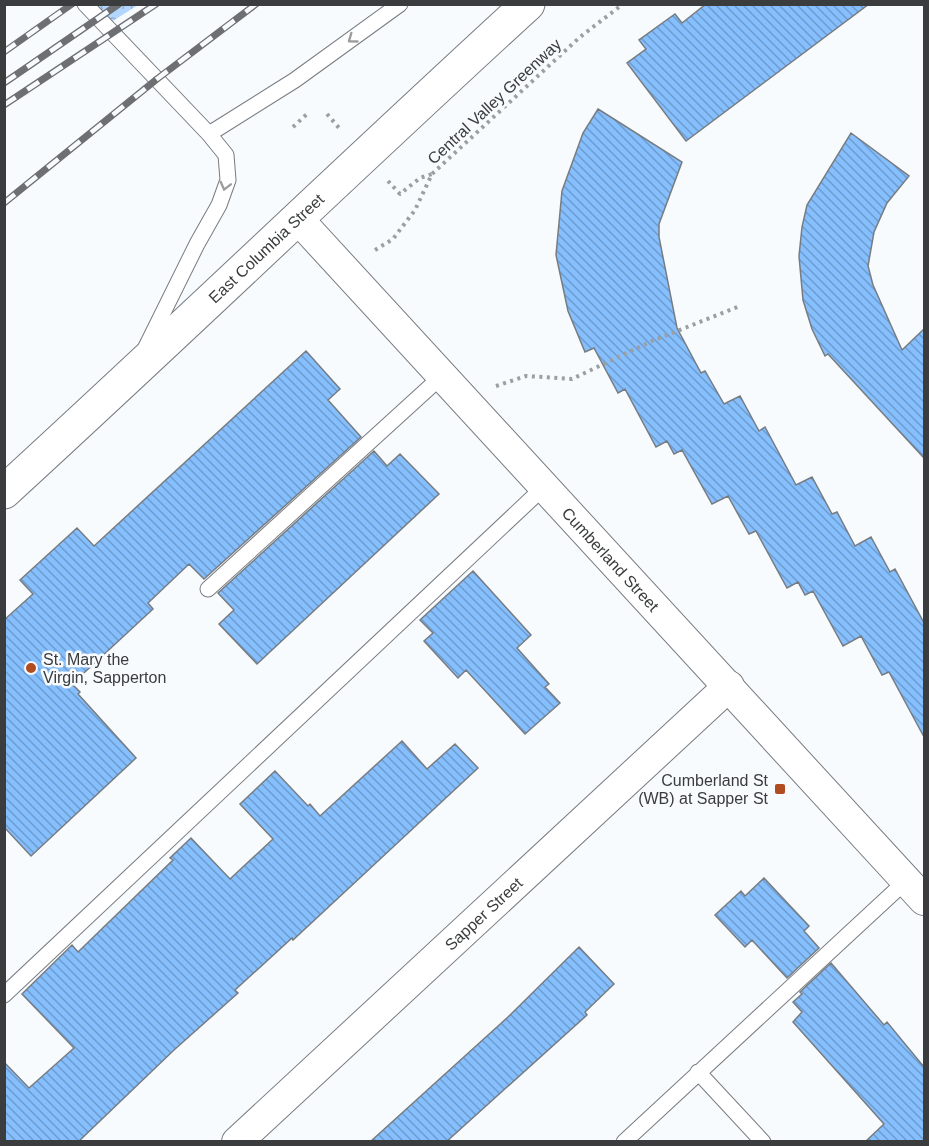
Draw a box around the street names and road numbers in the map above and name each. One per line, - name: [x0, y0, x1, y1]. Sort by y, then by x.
- street label: Central Valley Greenway: [424, 35, 564, 168]
- street label: East Columbia Street: [205, 190, 328, 306]
- street label: Cumberland Street: [559, 504, 662, 615]
- street label: Sapper Street: [442, 874, 526, 954]

